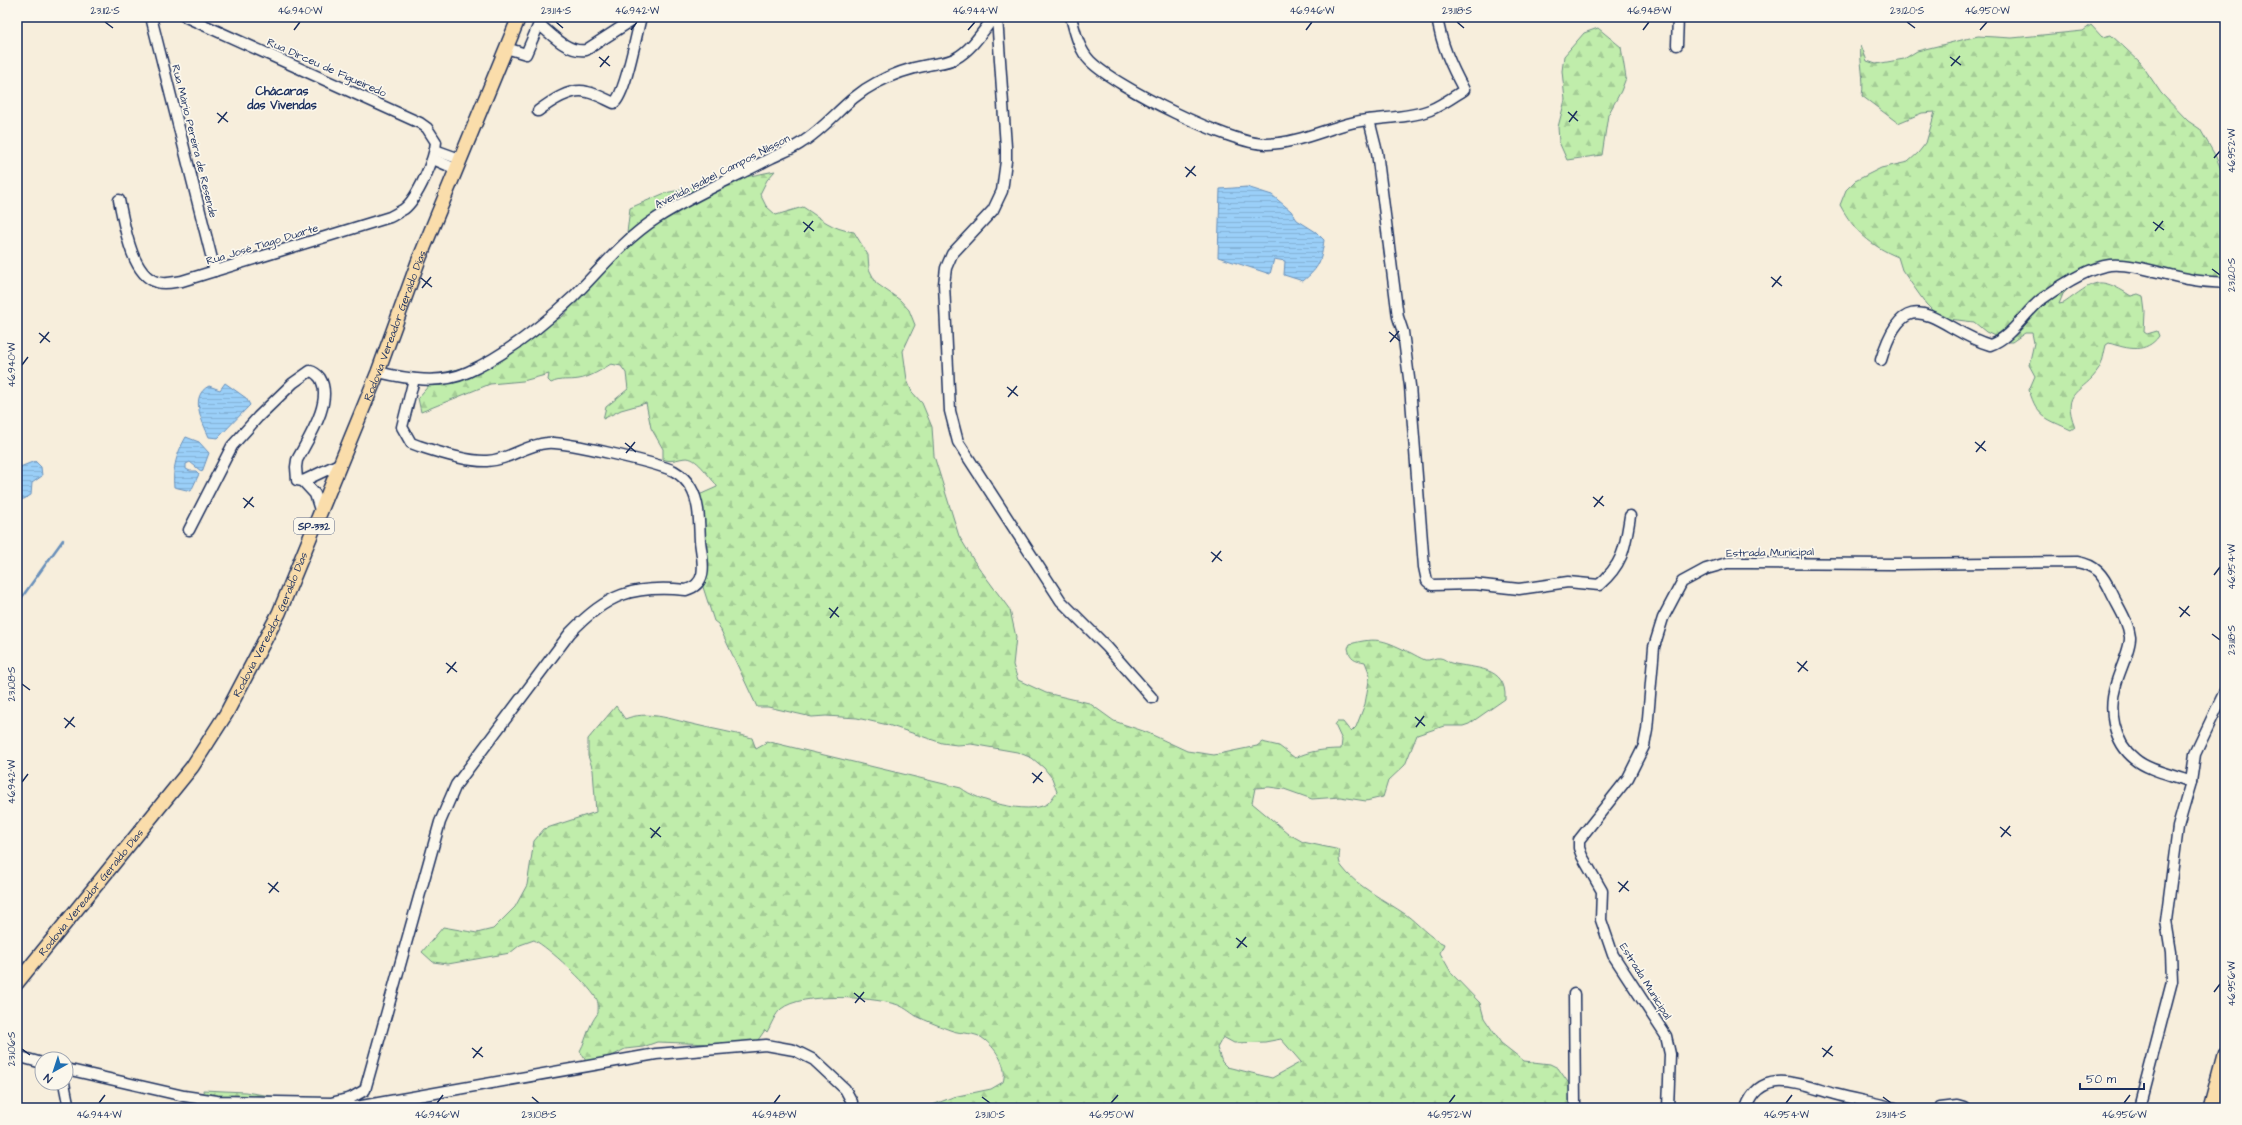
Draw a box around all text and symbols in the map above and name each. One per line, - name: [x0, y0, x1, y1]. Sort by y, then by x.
- text: 23.112°S: [90, 4, 120, 18]
- text: 46.940°W: [278, 4, 323, 18]
- text: 23.114°S: [541, 4, 572, 18]
- text: 46.942°W: [615, 4, 660, 18]
- text: 46.944°W: [952, 4, 998, 18]
- text: 46.946°W: [1290, 4, 1335, 18]
- text: 23.118°S: [1442, 4, 1473, 18]
- text: 46.948°W: [1626, 4, 1672, 18]
- text: 23.120°S: [1890, 4, 1925, 18]
- text: 46.950°W: [1964, 4, 2010, 18]
- street label: Rua Dirceu de Figueiredo: [264, 34, 390, 102]
- street label: Rua Mário Pereira de Resende: [168, 63, 221, 219]
- district label: Chácaras das Vivendas: [246, 83, 317, 114]
- text: 46.952°W: [2225, 128, 2239, 173]
- street label: Avenida Isabel Campos Nilsson: [652, 131, 793, 212]
- street label: Rua José Tiago Duarte: [204, 220, 320, 270]
- street label: Rodovia Vereador Geraldo Dias: [360, 248, 430, 403]
- text: 23.120°S: [2225, 257, 2239, 292]
- text: 46.940°W: [5, 342, 19, 387]
- road number: SP-332: [294, 518, 334, 534]
- street label: Estrada Municipal: [1726, 544, 1814, 561]
- text: 46.954°W: [2225, 544, 2239, 590]
- street label: Rodovia Vereador Geraldo Dias: [229, 549, 312, 700]
- text: 23.118°S: [2225, 624, 2239, 655]
- text: 23.108°S: [5, 666, 19, 701]
- text: 46.942°W: [5, 759, 19, 804]
- street label: Rodovia Vereador Geraldo Dias: [35, 825, 147, 959]
- street label: Estrada Municipal: [1616, 940, 1675, 1023]
- text: 46.956°W: [2225, 961, 2239, 1007]
- text: 23.106°S: [5, 1031, 19, 1066]
- north arrow: [34, 1051, 74, 1091]
- scale bar: [2080, 1065, 2144, 1091]
- text: N: [41, 1070, 55, 1086]
- text: 50 m: [2086, 1071, 2117, 1088]
- text: 46.944°W: [76, 1108, 122, 1122]
- text: 46.946°W: [415, 1108, 460, 1122]
- text: 23.108°S: [522, 1108, 557, 1122]
- text: 46.948°W: [751, 1108, 797, 1122]
- text: 23.110°S: [975, 1108, 1005, 1122]
- text: 46.950°W: [1088, 1108, 1134, 1122]
- text: 46.952°W: [1427, 1108, 1472, 1122]
- text: 46.954°W: [1763, 1108, 1809, 1122]
- text: 23.114°S: [1876, 1108, 1907, 1122]
- text: 46.956°W: [2101, 1108, 2147, 1122]

